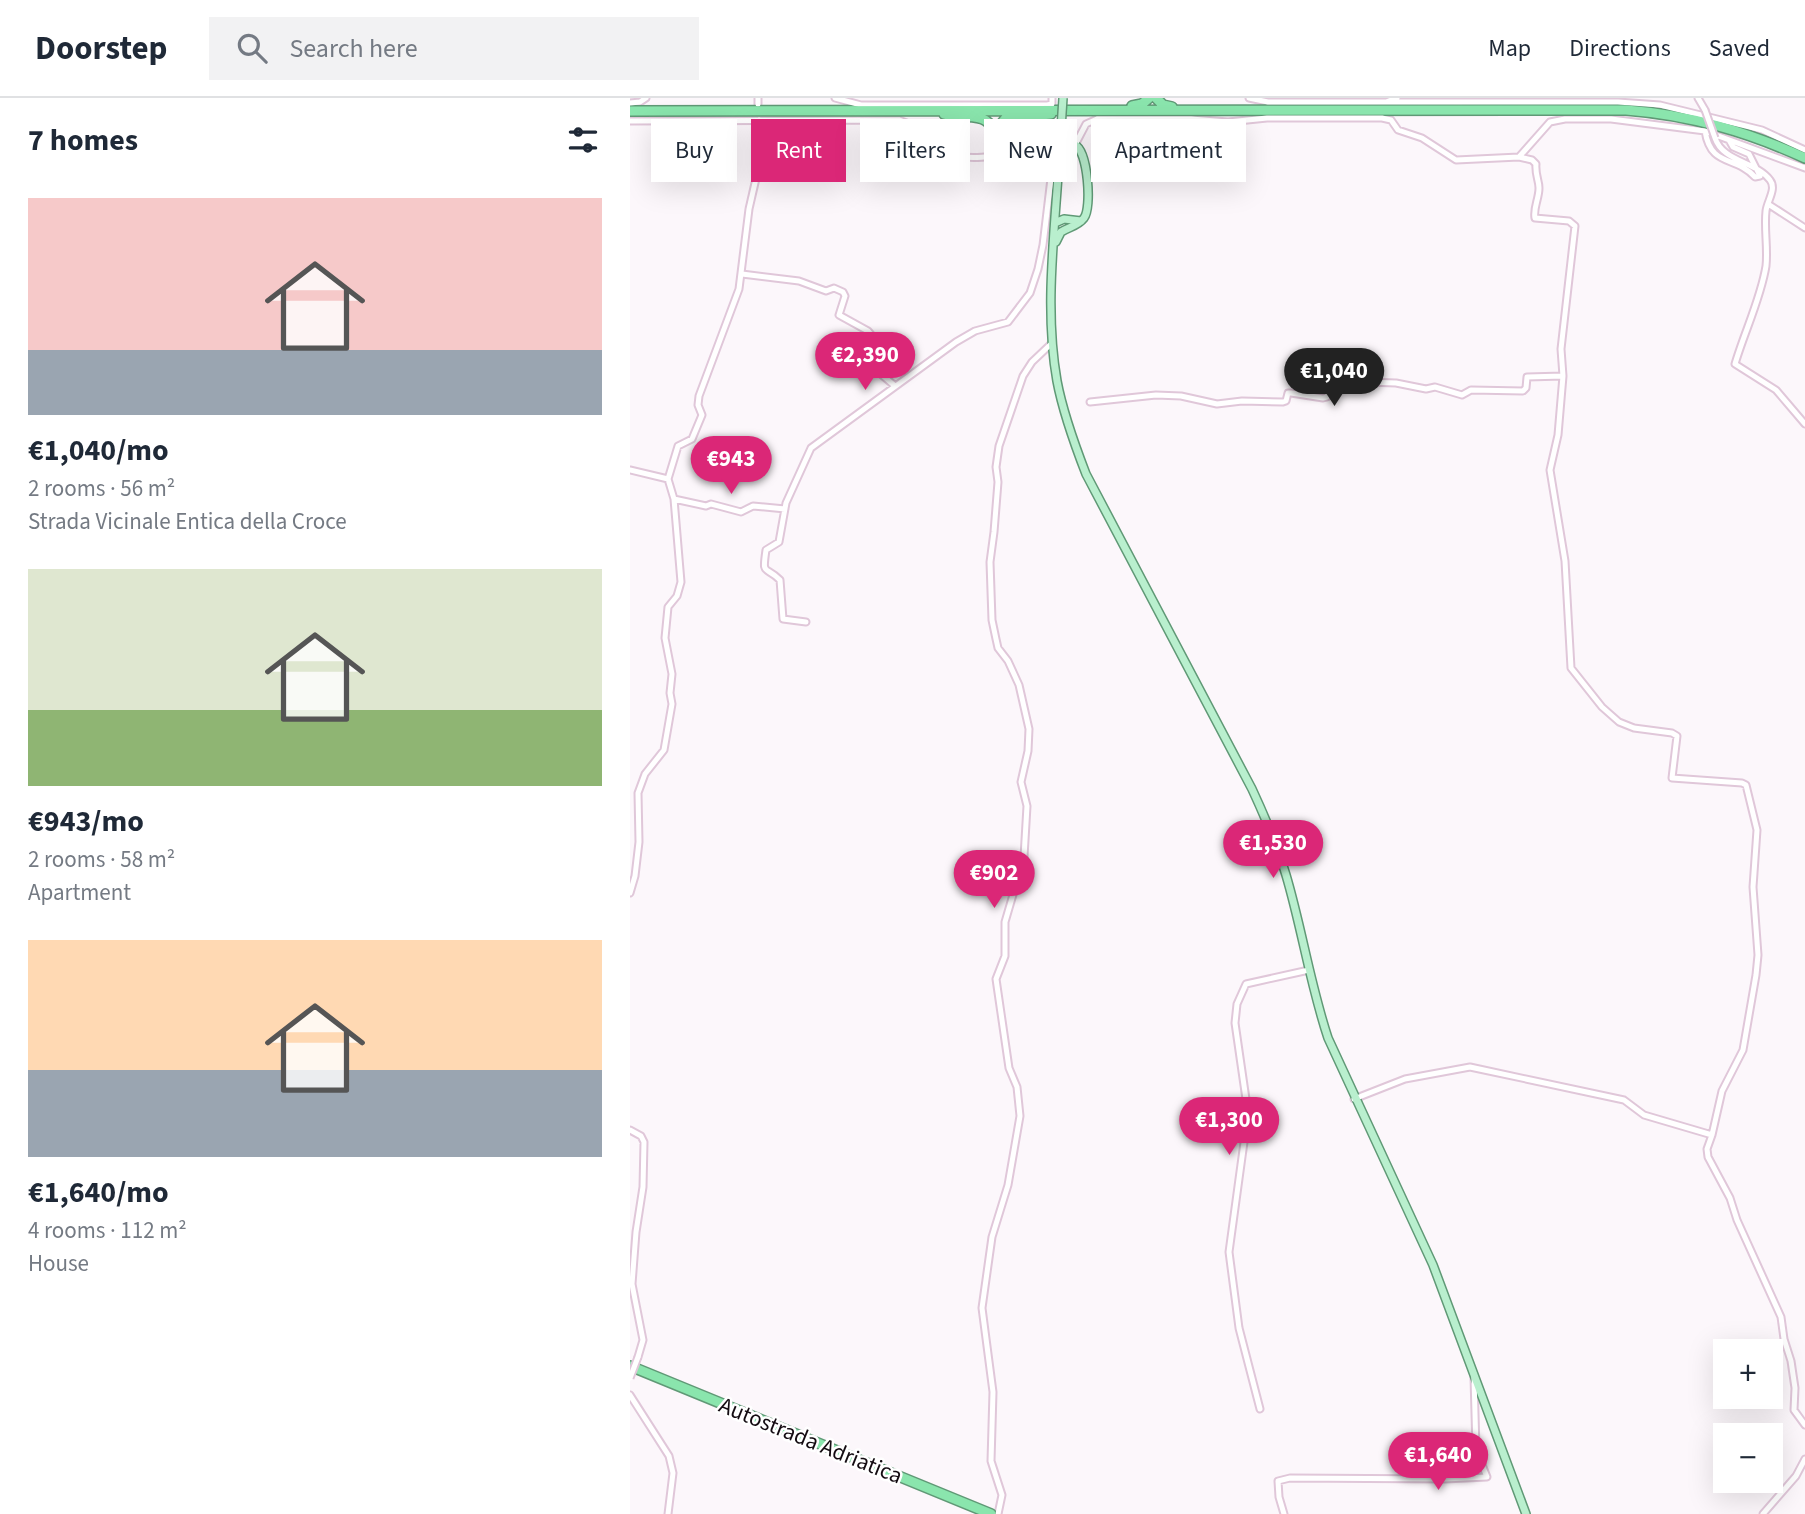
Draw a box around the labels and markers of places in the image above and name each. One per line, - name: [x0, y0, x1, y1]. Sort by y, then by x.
- pin: €2,390: [808, 332, 922, 392]
- pin: €1,040: [1277, 348, 1391, 408]
- pin: €943: [690, 436, 772, 496]
- pin: €1,530: [1216, 820, 1330, 880]
- pin: €902: [953, 850, 1035, 910]
- pin: €1,300: [1172, 1098, 1286, 1157]
- pin: €1,640: [1381, 1432, 1495, 1492]

